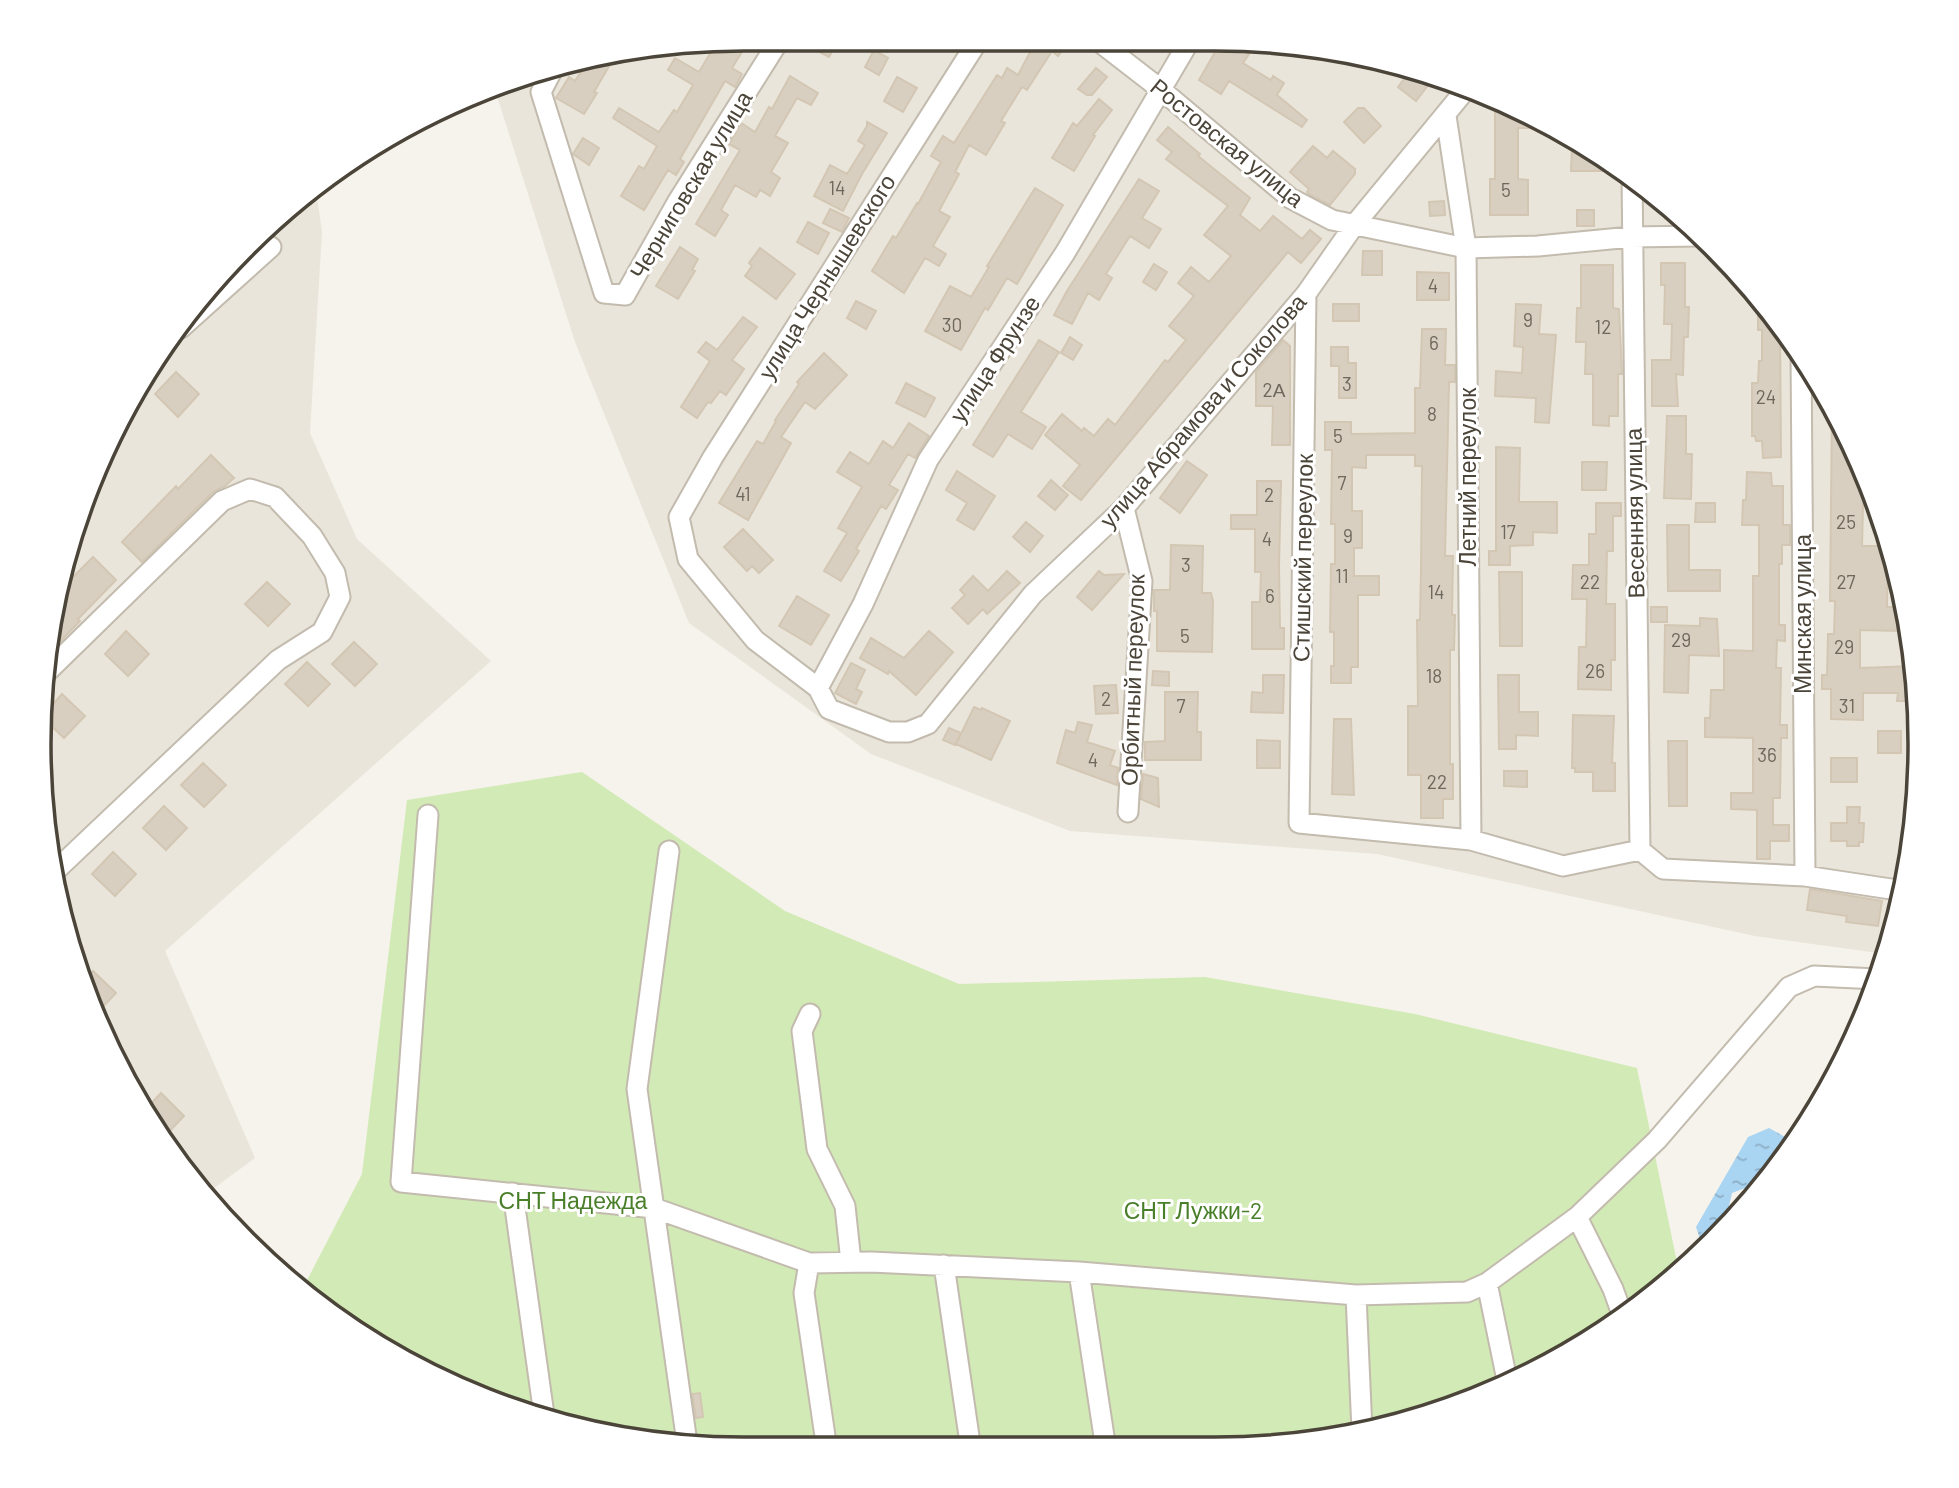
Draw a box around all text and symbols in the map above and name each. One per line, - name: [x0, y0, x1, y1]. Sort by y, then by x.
- street label: Ростовская улица: [1145, 72, 1310, 213]
- street label: Черниговская улица: [623, 85, 757, 284]
- street label: улица Чернышевского: [752, 169, 901, 384]
- house number: 14: [828, 176, 846, 199]
- house number: 5: [1501, 178, 1511, 201]
- house number: 4: [1428, 274, 1438, 297]
- street label: улица Абрамова и Соколова: [1093, 288, 1312, 533]
- street label: улица Фрунзе: [943, 290, 1045, 427]
- house number: 9: [1523, 308, 1533, 331]
- house number: 30: [942, 313, 962, 336]
- house number: 12: [1595, 315, 1611, 338]
- house number: 6: [1429, 331, 1439, 354]
- house number: 3: [1342, 372, 1352, 395]
- house number: 2А: [1263, 378, 1286, 401]
- house number: 24: [1756, 385, 1776, 408]
- street label: Летний переулок: [1453, 387, 1481, 566]
- house number: 8: [1427, 402, 1437, 425]
- house number: 5: [1333, 424, 1343, 447]
- street label: Весенняя улица: [1619, 427, 1649, 599]
- street label: Стишский переулок: [1286, 453, 1318, 662]
- house number: 7: [1338, 471, 1347, 494]
- house number: 41: [735, 482, 751, 505]
- house number: 2: [1264, 483, 1274, 506]
- house number: 25: [1836, 510, 1856, 533]
- house number: 17: [1500, 520, 1516, 543]
- house number: 9: [1343, 524, 1353, 547]
- house number: 4: [1262, 527, 1272, 550]
- street label: Минская улица: [1788, 534, 1816, 694]
- house number: 3: [1181, 553, 1191, 576]
- house number: 11: [1335, 564, 1349, 587]
- house number: 22: [1580, 570, 1600, 593]
- house number: 27: [1836, 570, 1856, 593]
- street label: Орбитный переулок: [1114, 573, 1150, 786]
- house number: 14: [1427, 580, 1445, 603]
- house number: 6: [1265, 584, 1275, 607]
- house number: 5: [1180, 624, 1190, 647]
- house number: 29: [1671, 628, 1691, 651]
- house number: 29: [1834, 635, 1854, 658]
- house number: 26: [1585, 659, 1605, 682]
- house number: 18: [1426, 664, 1442, 687]
- house number: 2: [1101, 687, 1111, 710]
- house number: 7: [1177, 694, 1186, 717]
- house number: 31: [1839, 694, 1855, 717]
- house number: 36: [1757, 743, 1777, 766]
- house number: 4: [1088, 748, 1098, 771]
- house number: 22: [1427, 770, 1447, 793]
- park label: СНТ Надежда: [499, 1186, 648, 1214]
- park label: СНТ Лужки-2: [1124, 1196, 1262, 1224]

